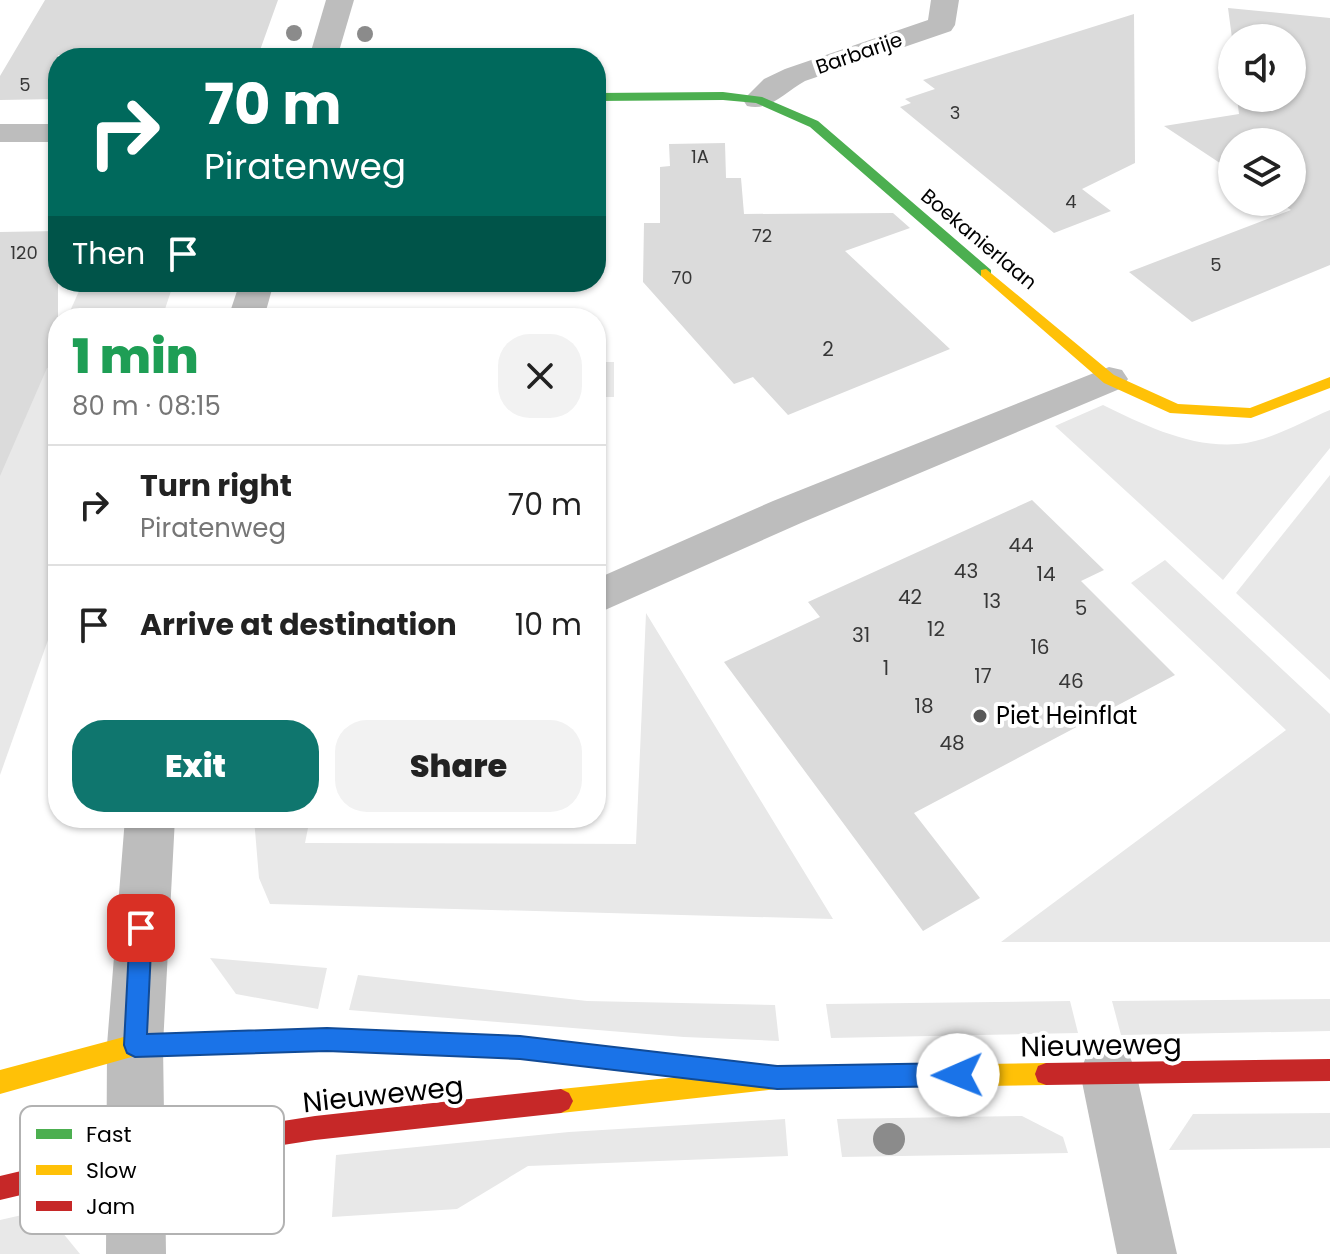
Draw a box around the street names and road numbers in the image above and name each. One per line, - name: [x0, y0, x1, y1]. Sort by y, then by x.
- street label: Barbarije: [812, 25, 906, 81]
- street label: Boekanierlaan: [915, 182, 1043, 296]
- street label: Nieuweweg: [1020, 1025, 1182, 1066]
- street label: Nieuweweg: [301, 1067, 465, 1122]

